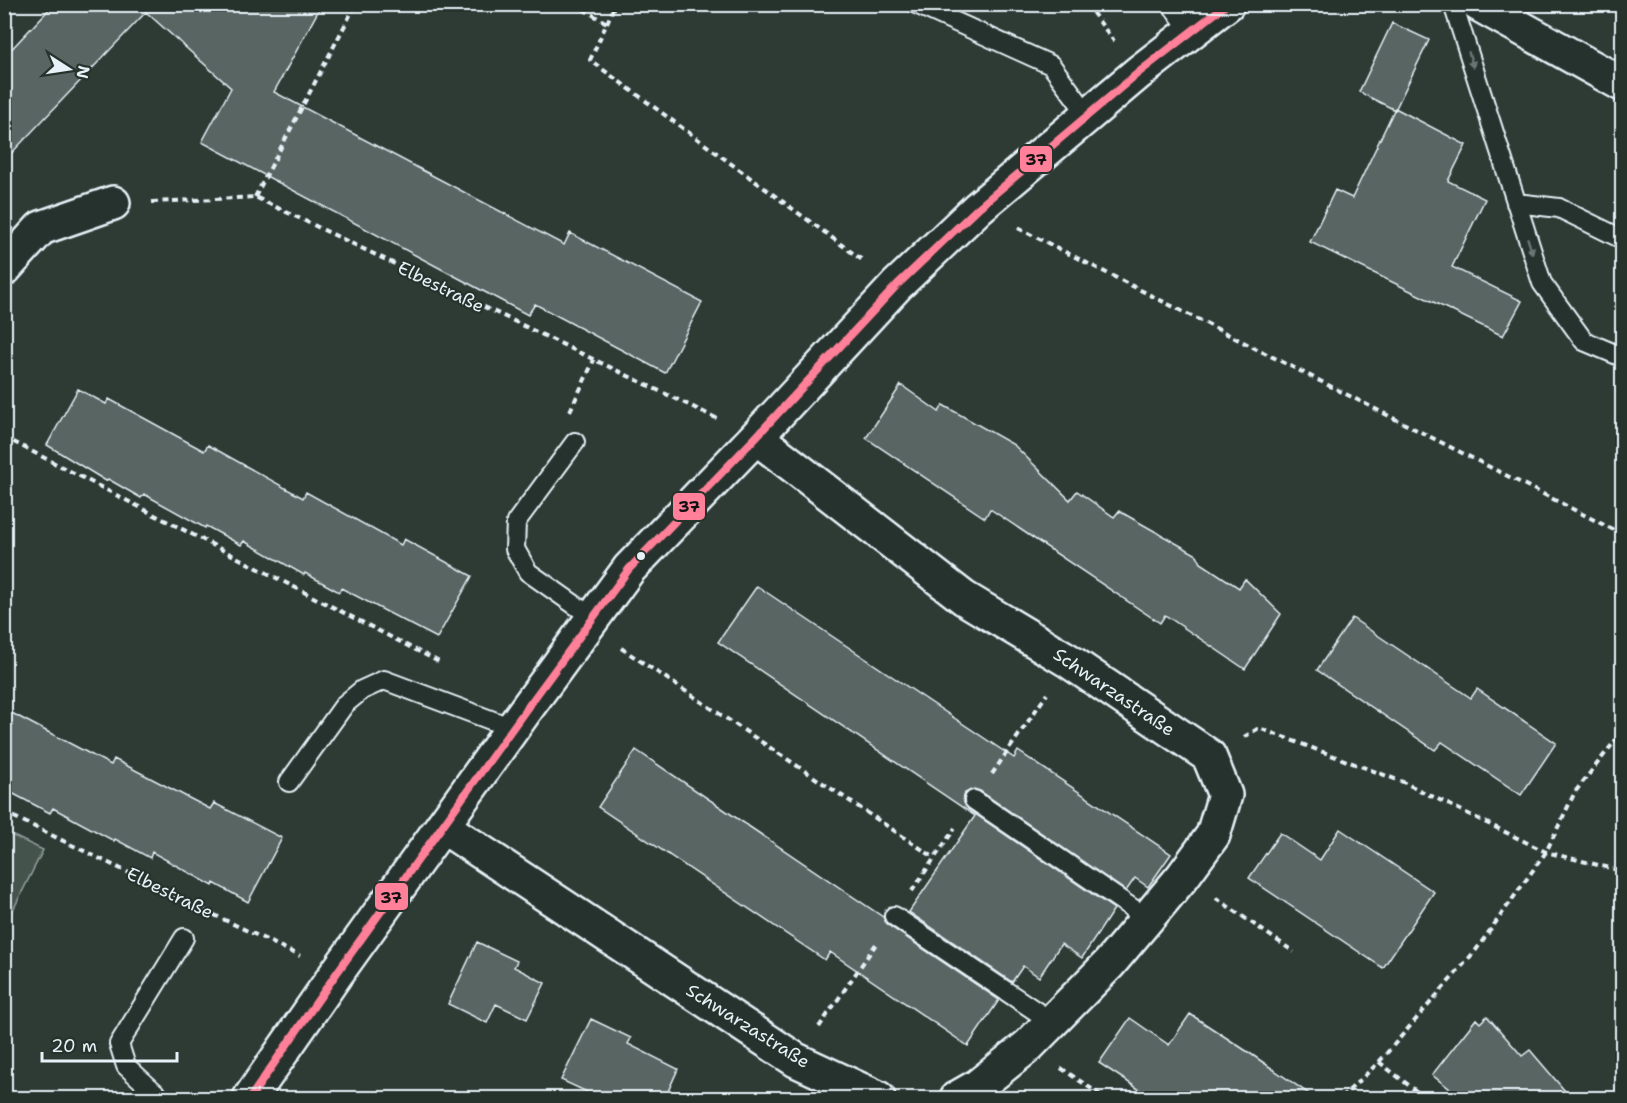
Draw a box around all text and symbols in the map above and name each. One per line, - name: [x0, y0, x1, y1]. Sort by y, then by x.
- north arrow: [39, 39, 99, 99]
- one-way arrow: [1467, 51, 1476, 69]
- text: N: [72, 64, 95, 80]
- line badge: 37: [1019, 145, 1053, 173]
- text: 37: [1025, 149, 1047, 170]
- one-way arrow: [1526, 237, 1535, 255]
- street label: Elbestraße: [394, 256, 488, 318]
- line badge: 37: [672, 492, 706, 521]
- text: 37: [678, 496, 700, 517]
- unlabelled marker: [635, 550, 647, 562]
- street label: Schwarzastraße: [1049, 642, 1179, 742]
- street label: Elbestraße: [123, 862, 217, 924]
- line badge: 37: [374, 882, 409, 911]
- text: 37: [380, 887, 402, 908]
- street label: Schwarzastraße: [682, 978, 814, 1074]
- scale bar: [42, 1025, 177, 1063]
- text: 20 m: [51, 1034, 97, 1058]

